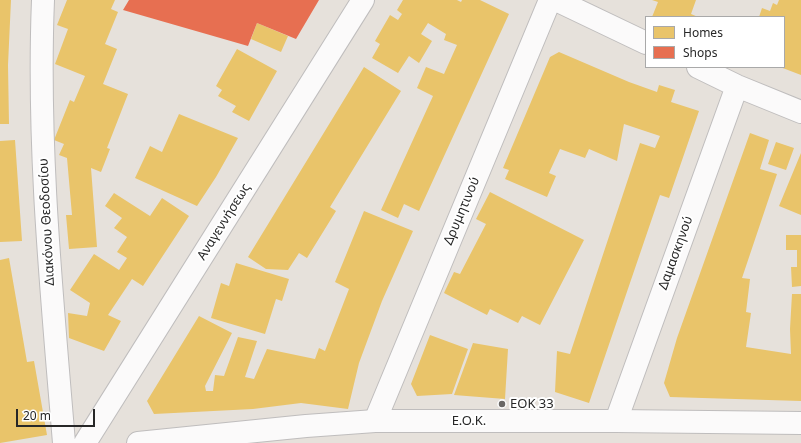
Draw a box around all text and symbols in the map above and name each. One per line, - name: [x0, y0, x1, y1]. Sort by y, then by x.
- legend: [645, 16, 785, 68]
- text: Homes: [683, 24, 723, 41]
- text: Shops: [683, 44, 717, 61]
- street label: Διακόνου Θεοδοσίου: [36, 158, 58, 286]
- street label: Δρυμητινού: [441, 175, 483, 247]
- street label: Αναγεννήσεως: [194, 181, 254, 263]
- street label: Δαμασκηνού: [655, 214, 697, 292]
- place label: ΕΟΚ 33: [510, 396, 554, 412]
- marker: ΕΟΚ 33: [497, 399, 507, 409]
- scale bar: [18, 401, 97, 427]
- text: 20 m: [23, 407, 51, 424]
- street label: Ε.Ο.Κ.: [452, 413, 486, 429]

